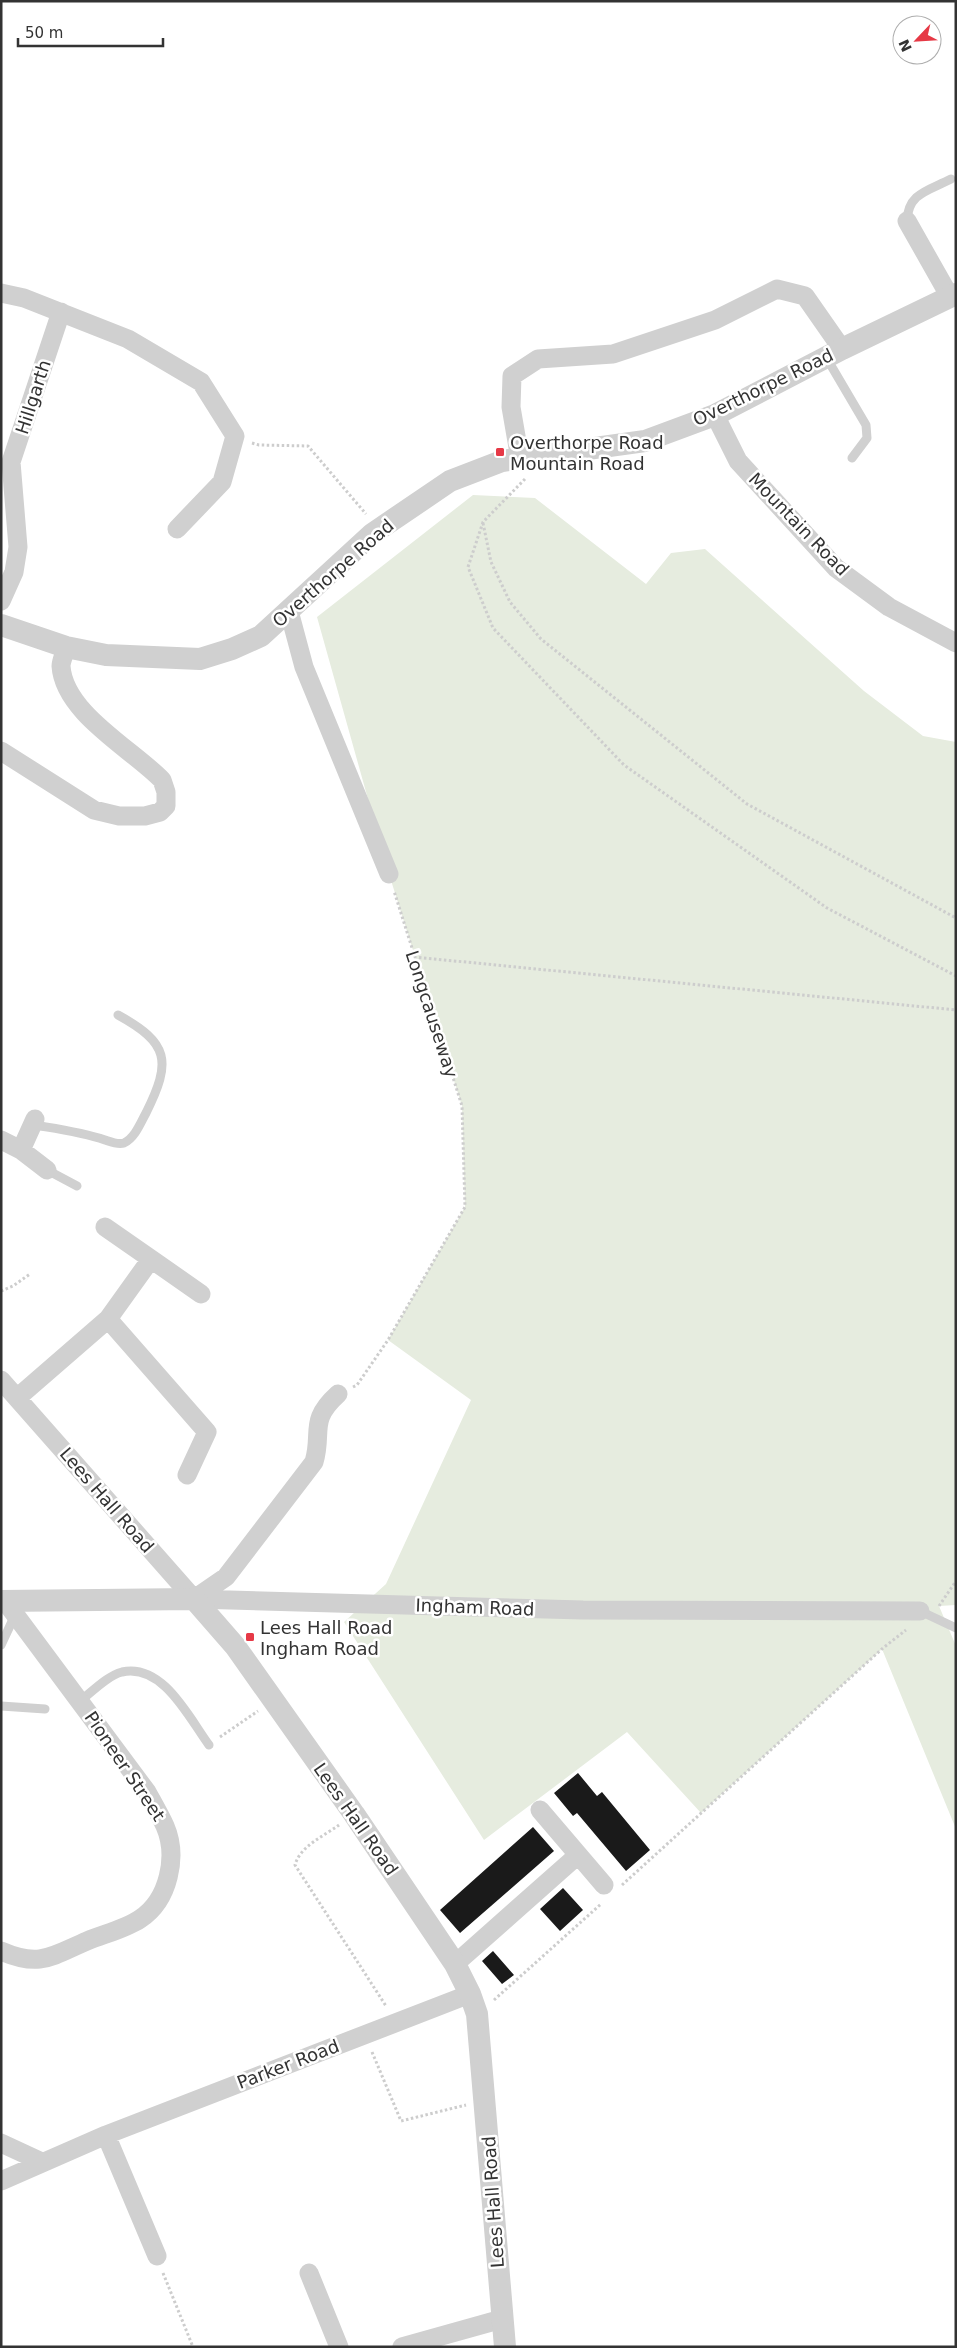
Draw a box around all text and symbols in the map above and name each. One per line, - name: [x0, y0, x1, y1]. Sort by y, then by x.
- scale bar: [18, 15, 162, 47]
- north arrow: [892, 15, 942, 65]
- text: 50 m: [25, 24, 63, 42]
- text: N: [895, 37, 915, 54]
- street label: Overthorpe Road: [689, 344, 837, 430]
- street label: Hillgarth: [11, 357, 55, 437]
- place label: Overthorpe Road Mountain Road: [510, 432, 664, 474]
- marker: Overthorpe Road Mountain Road: [494, 446, 506, 458]
- street label: Mountain Road: [745, 468, 853, 580]
- street label: Overthorpe Road: [268, 515, 398, 631]
- street label: Longcauseway: [402, 948, 463, 1081]
- street label: Lees Hall Road: [56, 1443, 158, 1557]
- street label: Ingham Road: [415, 1594, 535, 1620]
- place label: Lees Hall Road Ingham Road: [260, 1617, 392, 1659]
- marker: Lees Hall Road Ingham Road: [244, 1631, 256, 1643]
- street label: Pioneer Street: [81, 1707, 169, 1825]
- street label: Lees Hall Road: [309, 1759, 403, 1879]
- street label: Parker Road: [234, 2035, 342, 2093]
- street label: Lees Hall Road: [478, 2135, 508, 2269]

